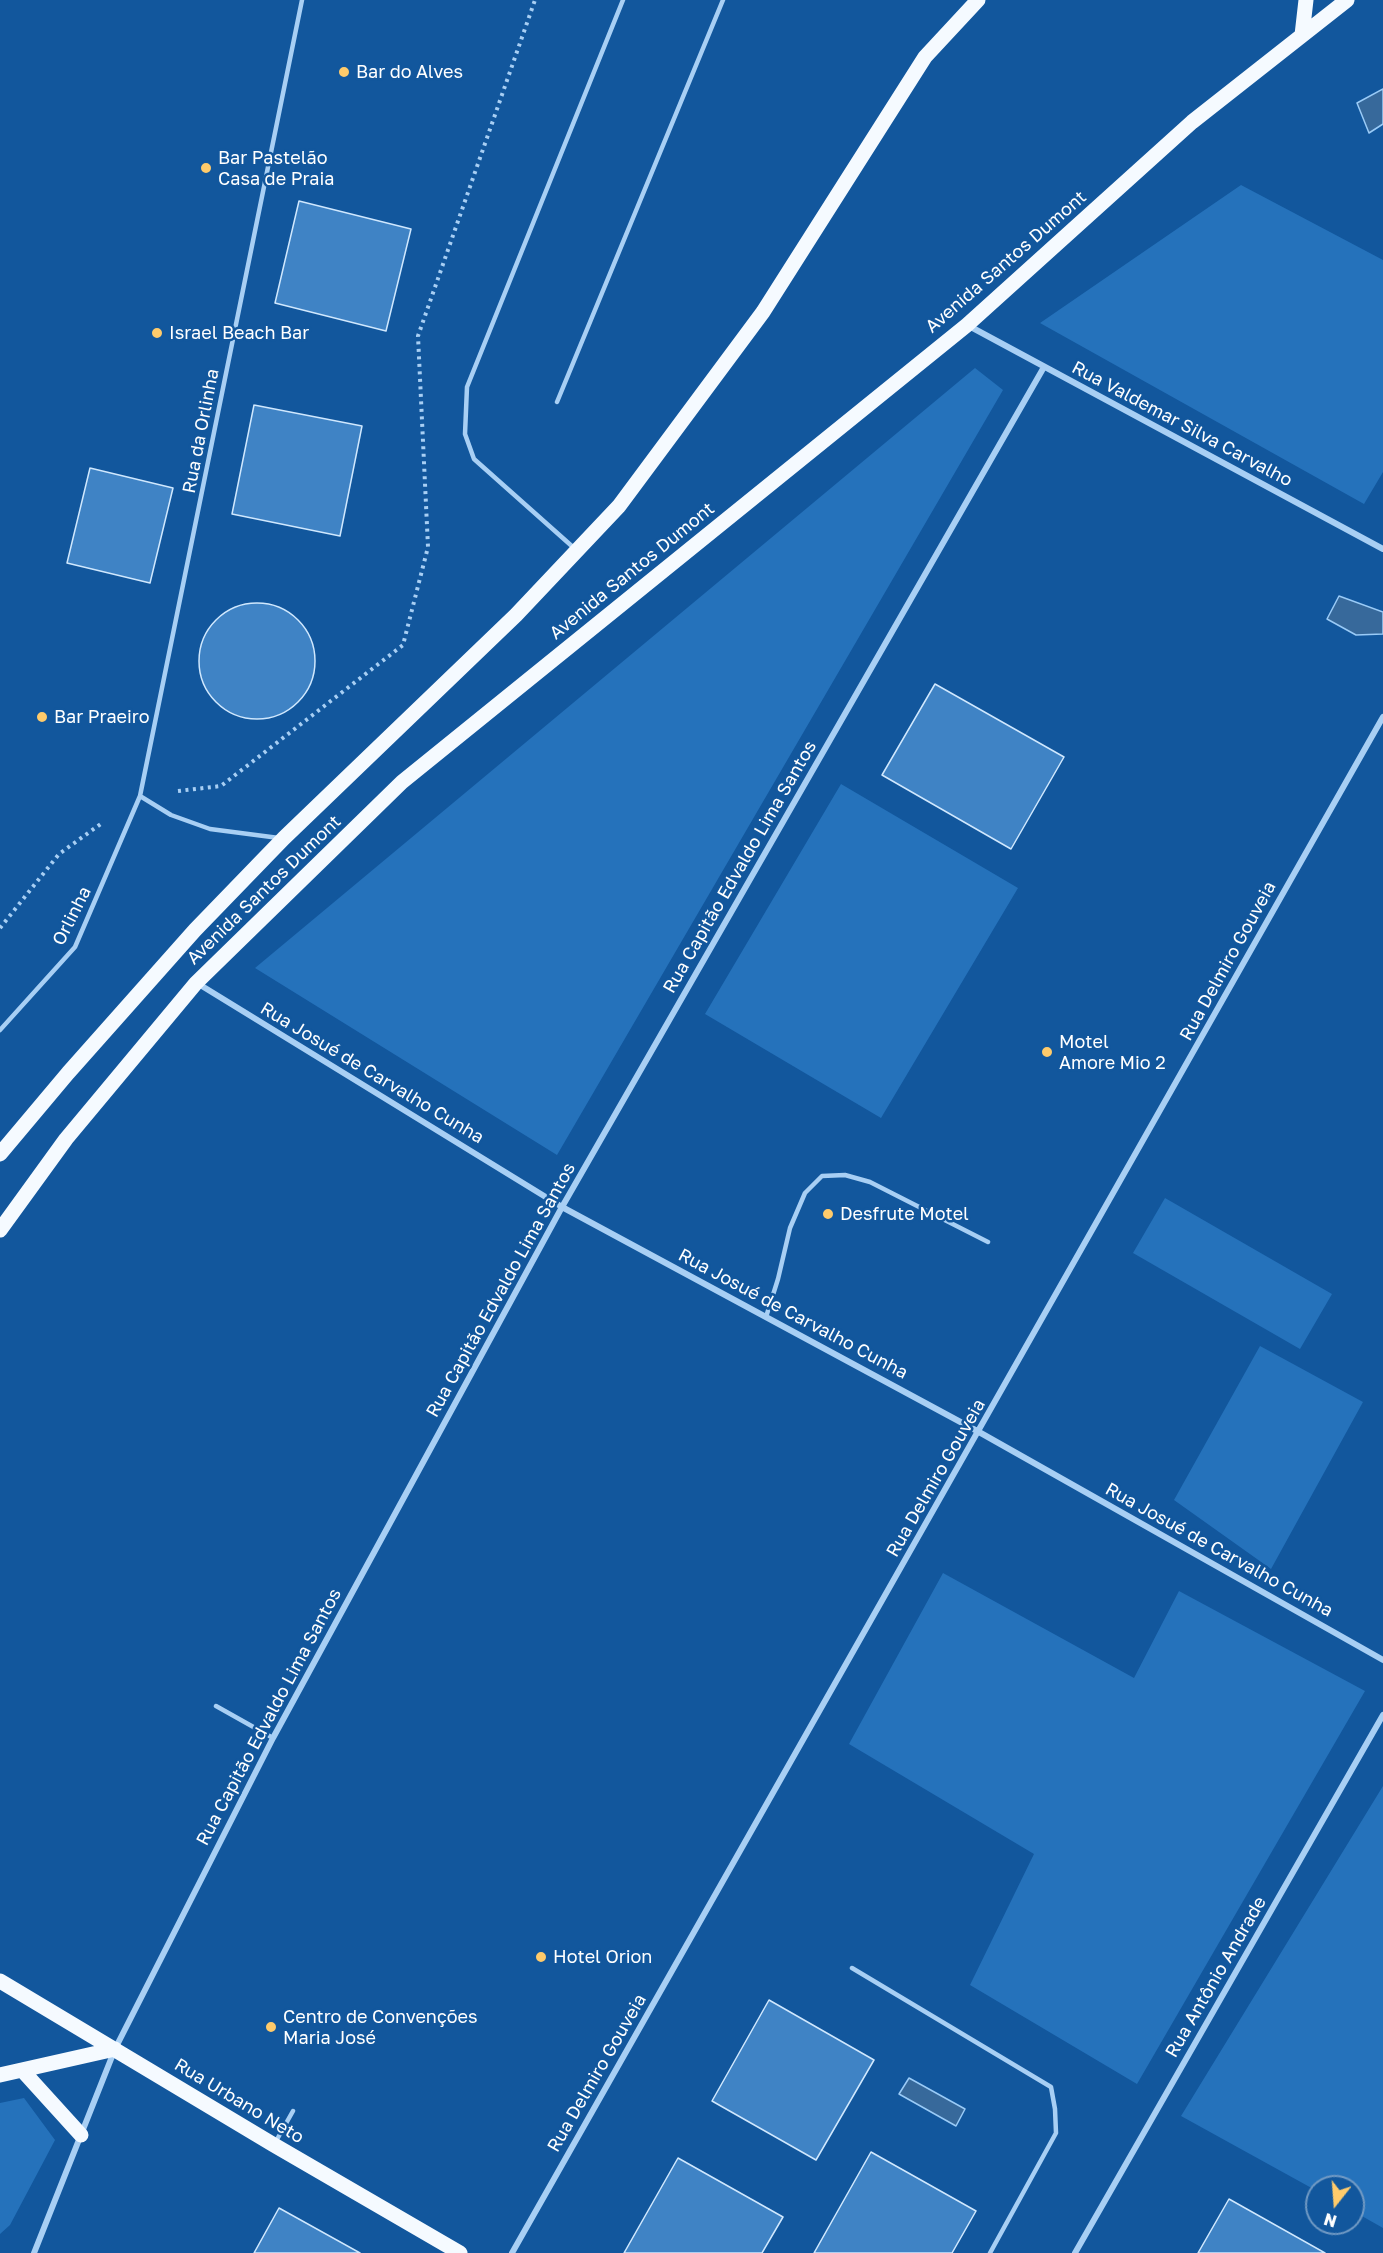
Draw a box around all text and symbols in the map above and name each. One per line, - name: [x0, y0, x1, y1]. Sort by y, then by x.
- place label: Bar do Alves: [356, 61, 463, 83]
- marker: Bar do Alves: [337, 65, 351, 79]
- place label: Bar Pastelão Casa de Praia: [218, 147, 334, 190]
- marker: Bar Pastelão Casa de Praia: [199, 161, 213, 175]
- street label: Avenida Santos Dumont: [921, 186, 1091, 338]
- place label: Israel Beach Bar: [169, 322, 309, 344]
- marker: Israel Beach Bar: [150, 326, 164, 340]
- street label: Rua Valdemar Silva Carvalho: [1068, 357, 1296, 491]
- street label: Rua da Orlinha: [178, 367, 224, 495]
- street label: Avenida Santos Dumont: [545, 498, 719, 644]
- place label: Bar Praeiro: [54, 706, 149, 728]
- marker: Bar Praeiro: [35, 710, 49, 724]
- street label: Rua Capitão Edvaldo Lima Santos: [659, 737, 821, 997]
- street label: Avenida Santos Dumont: [183, 811, 345, 969]
- street label: Rua Delmiro Gouveia: [1175, 878, 1281, 1044]
- street label: Orlinha: [48, 883, 96, 949]
- street label: Rua Josué de Carvalho Cunha: [256, 998, 488, 1148]
- place label: Motel Amore Mio 2: [1059, 1031, 1166, 1074]
- marker: Motel Amore Mio 2: [1040, 1045, 1054, 1059]
- street label: Rua Capitão Edvaldo Lima Santos: [422, 1159, 580, 1421]
- place label: Desfrute Motel: [840, 1203, 969, 1225]
- marker: Desfrute Motel: [821, 1207, 835, 1221]
- street label: Rua Josué de Carvalho Cunha: [675, 1244, 911, 1384]
- street label: Rua Delmiro Gouveia: [882, 1395, 990, 1561]
- street label: Rua Josué de Carvalho Cunha: [1101, 1478, 1337, 1622]
- street label: Rua Capitão Edvaldo Lima Santos: [192, 1585, 346, 1849]
- street label: Rua Antônio Andrade: [1161, 1893, 1271, 2061]
- place label: Hotel Orion: [553, 1946, 652, 1968]
- marker: Hotel Orion: [534, 1950, 548, 1964]
- street label: Rua Delmiro Gouveia: [543, 1990, 651, 2156]
- place label: Centro de Convenções Maria José: [283, 2006, 477, 2048]
- marker: Centro de Convenções Maria José: [264, 2020, 278, 2034]
- street label: Rua Urbano Neto: [170, 2054, 308, 2148]
- north arrow: [1305, 2175, 1365, 2235]
- text: N: [1322, 2209, 1339, 2232]

